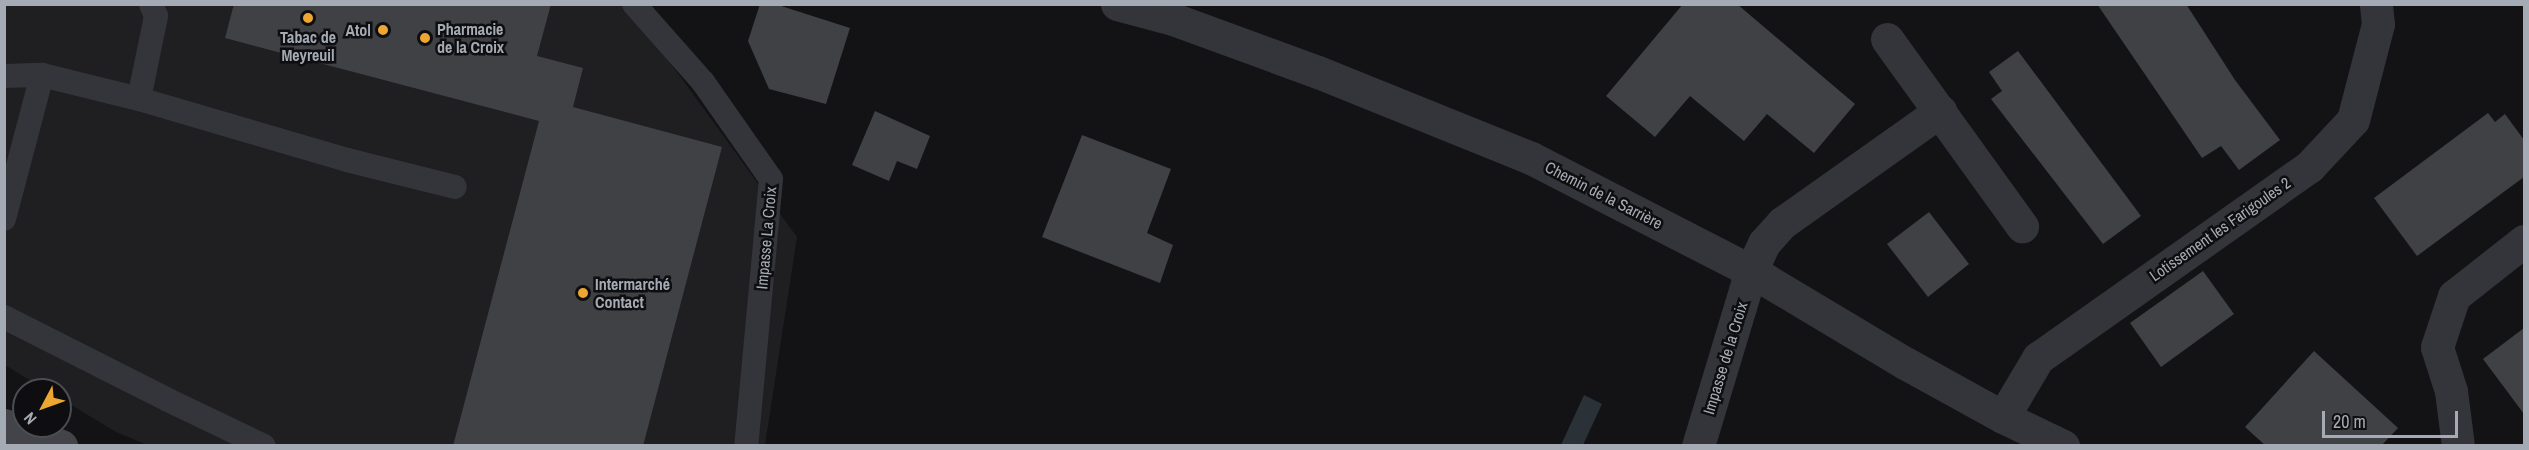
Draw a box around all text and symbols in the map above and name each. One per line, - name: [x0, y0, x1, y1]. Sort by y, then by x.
- marker: Tabac de Meyreuil: [301, 11, 315, 25]
- place label: Pharmacie de la Croix: [437, 19, 504, 57]
- place label: Atol: [345, 20, 371, 40]
- marker: Atol: [376, 23, 390, 37]
- place label: Tabac de Meyreuil: [280, 27, 336, 65]
- marker: Pharmacie de la Croix: [418, 31, 432, 45]
- street label: Chemin de la Sarrière: [1542, 157, 1666, 233]
- street label: Lotissement les Farigoules 2: [2146, 173, 2294, 285]
- street label: Impasse La Croix: [752, 186, 780, 290]
- place label: Intermarché Contact: [595, 274, 670, 312]
- marker: Intermarché Contact: [576, 286, 590, 300]
- street label: Impasse de la Croix: [1699, 299, 1751, 417]
- north arrow: [12, 378, 72, 438]
- scale bar: [2325, 399, 2462, 437]
- text: N: [19, 408, 41, 429]
- text: 20 m: [2333, 409, 2366, 434]

